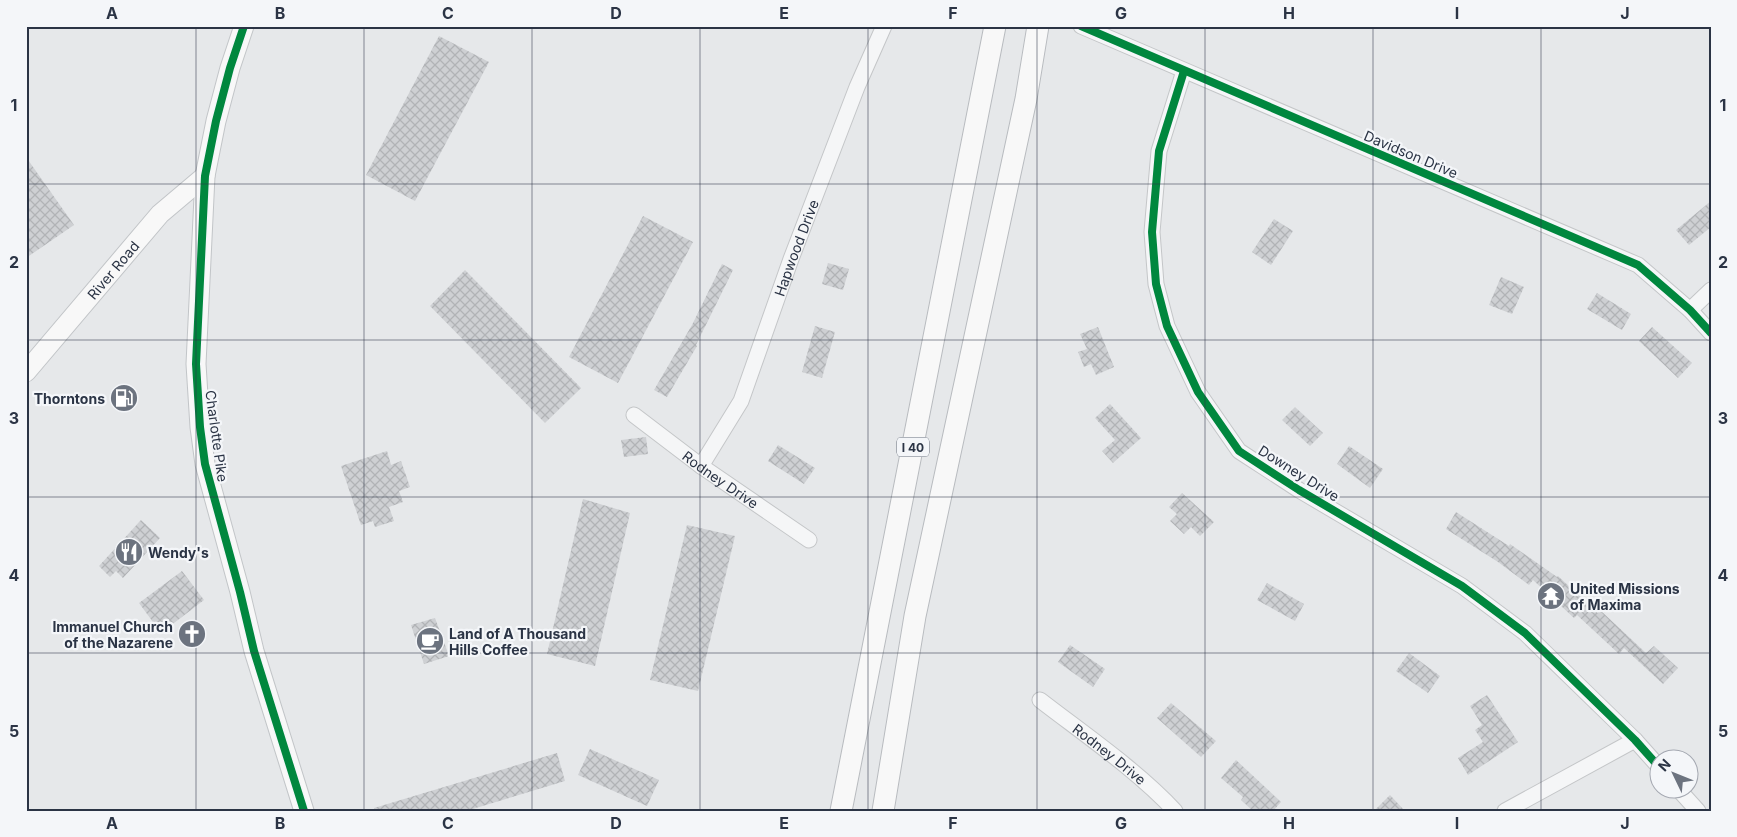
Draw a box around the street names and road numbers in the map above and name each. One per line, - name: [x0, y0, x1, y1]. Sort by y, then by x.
- street label: Davidson Drive: [1362, 127, 1460, 181]
- street label: Hapwood Drive: [770, 197, 822, 298]
- street label: River Road: [83, 237, 142, 302]
- street label: Charlotte Pike: [202, 389, 232, 483]
- road number: I 40: [897, 438, 929, 457]
- street label: Downey Drive: [1255, 441, 1343, 505]
- street label: Rodney Drive: [680, 447, 762, 511]
- street label: Rodney Drive: [1070, 720, 1150, 788]

